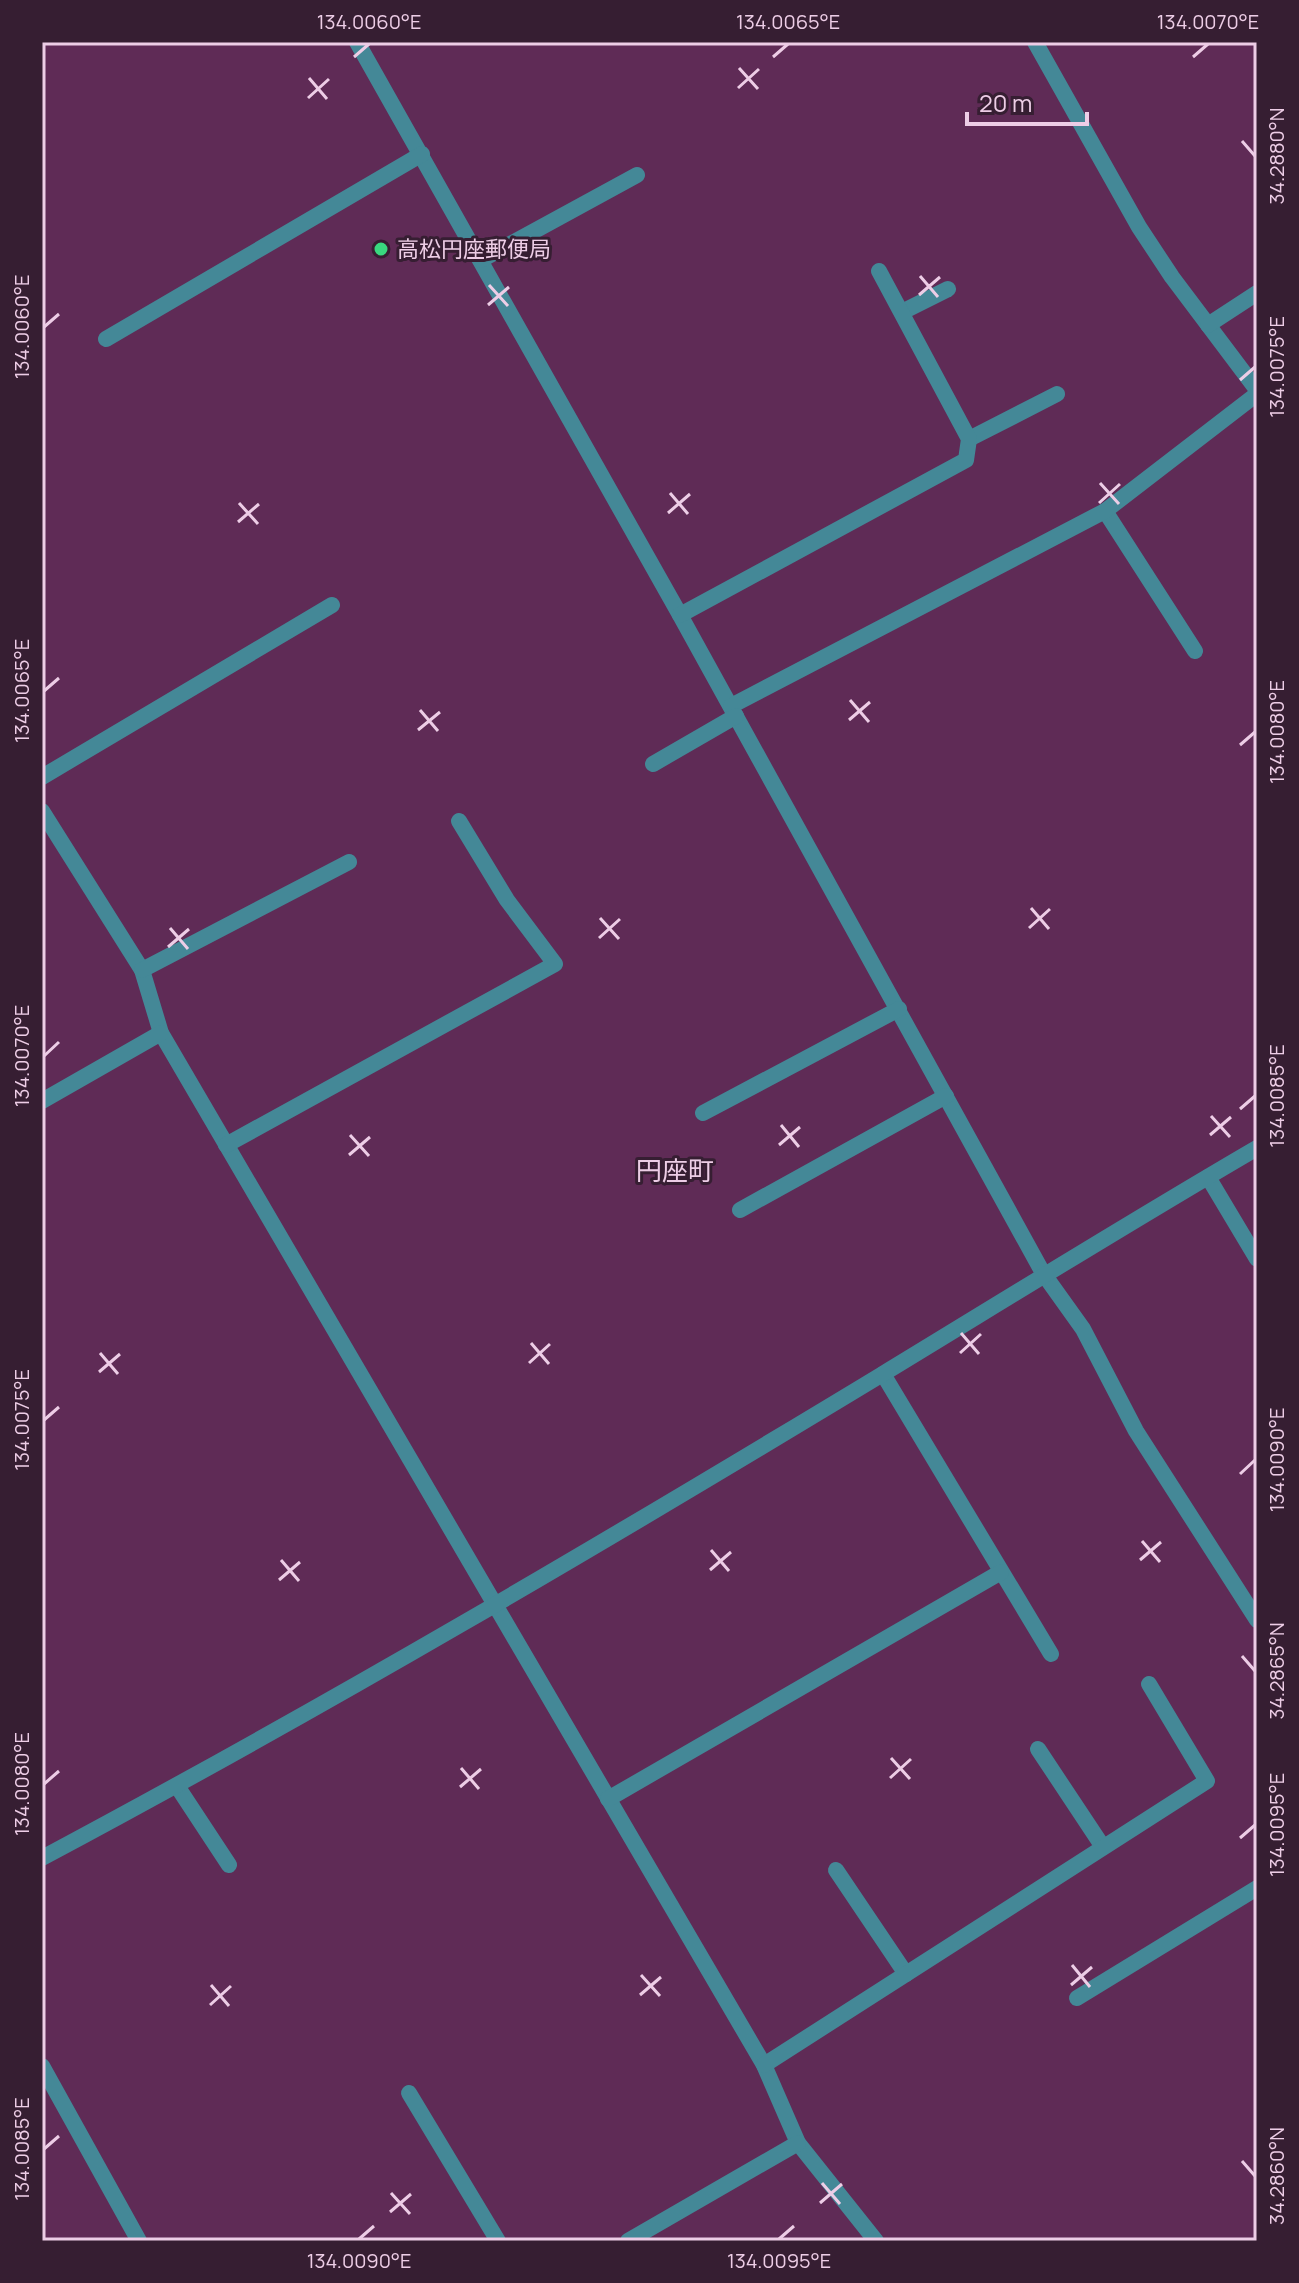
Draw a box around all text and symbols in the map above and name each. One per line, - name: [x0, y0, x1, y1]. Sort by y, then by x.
- text: 134.0060°E: [317, 8, 421, 35]
- text: 134.0065°E: [736, 8, 840, 35]
- text: 134.0070°E: [1157, 8, 1259, 35]
- scale bar: [967, 76, 1087, 126]
- text: 20 m: [979, 86, 1032, 119]
- text: 34.2880°N: [1263, 107, 1290, 205]
- place label: 高松円座郵便局: [397, 234, 551, 264]
- marker: 高松円座郵便局: [372, 240, 390, 258]
- text: 134.0060°E: [8, 275, 35, 379]
- text: 134.0075°E: [1263, 316, 1290, 418]
- text: 134.0065°E: [8, 639, 35, 743]
- text: 134.0080°E: [1263, 680, 1290, 784]
- text: 134.0070°E: [8, 1005, 35, 1107]
- text: 134.0085°E: [1263, 1044, 1290, 1148]
- district label: 円座町: [636, 1152, 714, 1188]
- text: 134.0075°E: [8, 1369, 35, 1471]
- text: 134.0090°E: [1263, 1408, 1290, 1512]
- text: 34.2865°N: [1263, 1622, 1290, 1720]
- text: 134.0080°E: [8, 1732, 35, 1836]
- text: 134.0095°E: [1263, 1773, 1290, 1877]
- text: 134.0085°E: [8, 2097, 35, 2201]
- text: 34.2860°N: [1263, 2127, 1290, 2225]
- text: 134.0090°E: [307, 2247, 411, 2274]
- text: 134.0095°E: [727, 2247, 831, 2274]

